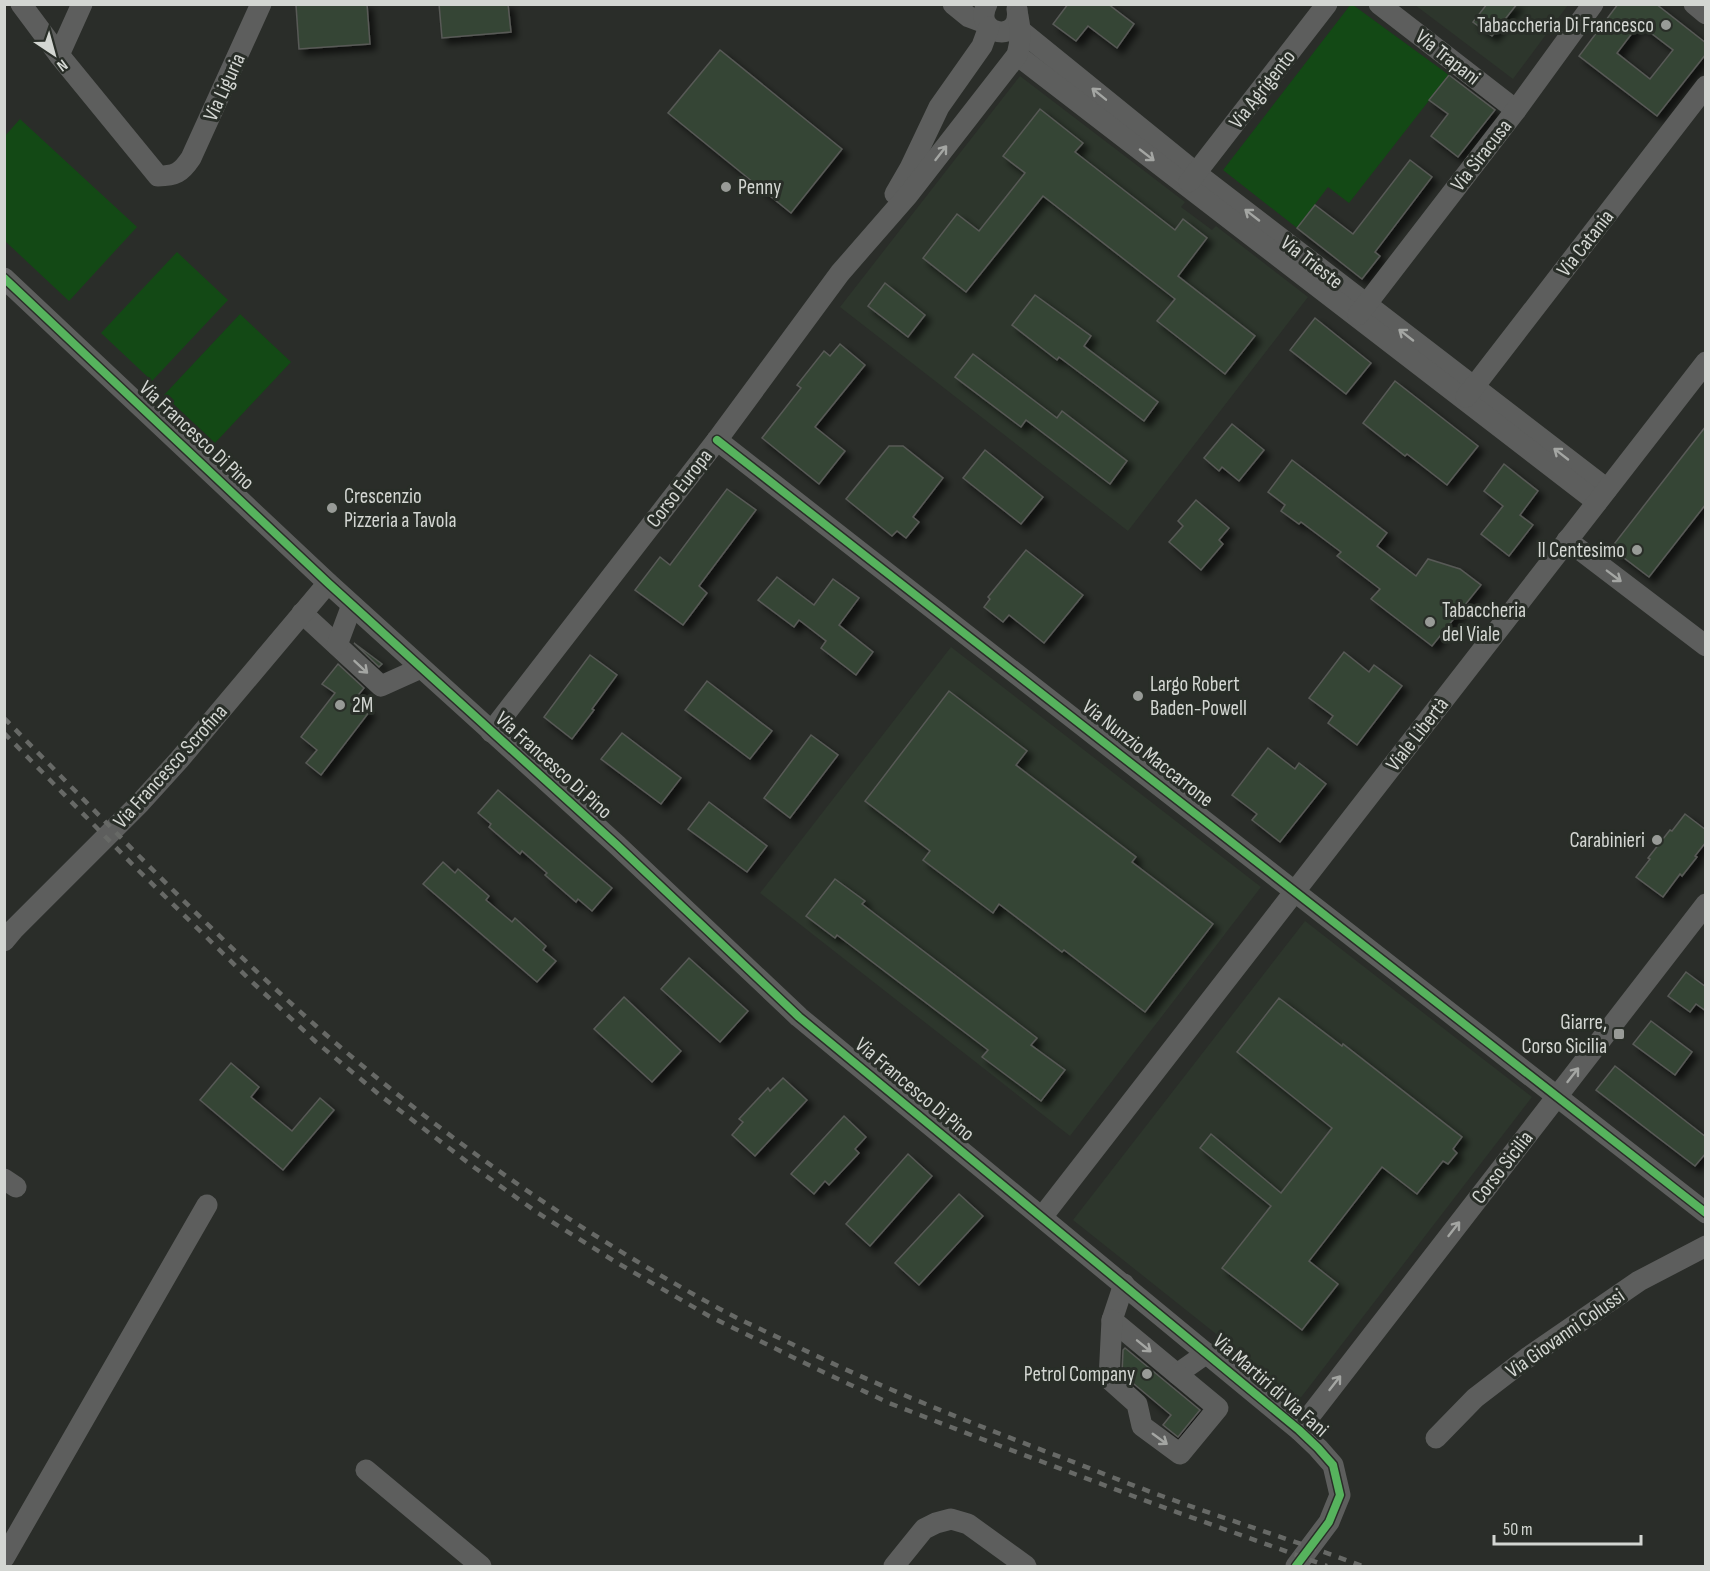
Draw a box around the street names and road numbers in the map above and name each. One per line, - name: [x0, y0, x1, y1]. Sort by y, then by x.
- street label: Via Trapani: [1410, 24, 1485, 90]
- street label: Via Agrigento: [1224, 45, 1301, 134]
- street label: Via Liguria: [198, 49, 251, 125]
- street label: Via Siracusa: [1446, 114, 1517, 196]
- street label: Via Catania: [1552, 205, 1619, 282]
- street label: Via Trieste: [1275, 230, 1348, 295]
- street label: Via Francesco Di Pino: [134, 376, 259, 495]
- street label: Corso Europa: [641, 444, 718, 532]
- street label: Viale Libertà: [1381, 692, 1454, 776]
- street label: Via Nunzio Maccarrone: [1077, 694, 1218, 812]
- street label: Via Francesco Scrofina: [108, 699, 233, 833]
- street label: Via Francesco Di Pino: [490, 706, 617, 824]
- street label: Via Francesco Di Pino: [850, 1032, 979, 1147]
- street label: Corso Sicilia: [1466, 1126, 1539, 1209]
- street label: Via Giovanni Colussi: [1501, 1283, 1629, 1384]
- street label: Via Martiri di Via Fani: [1208, 1329, 1333, 1442]

